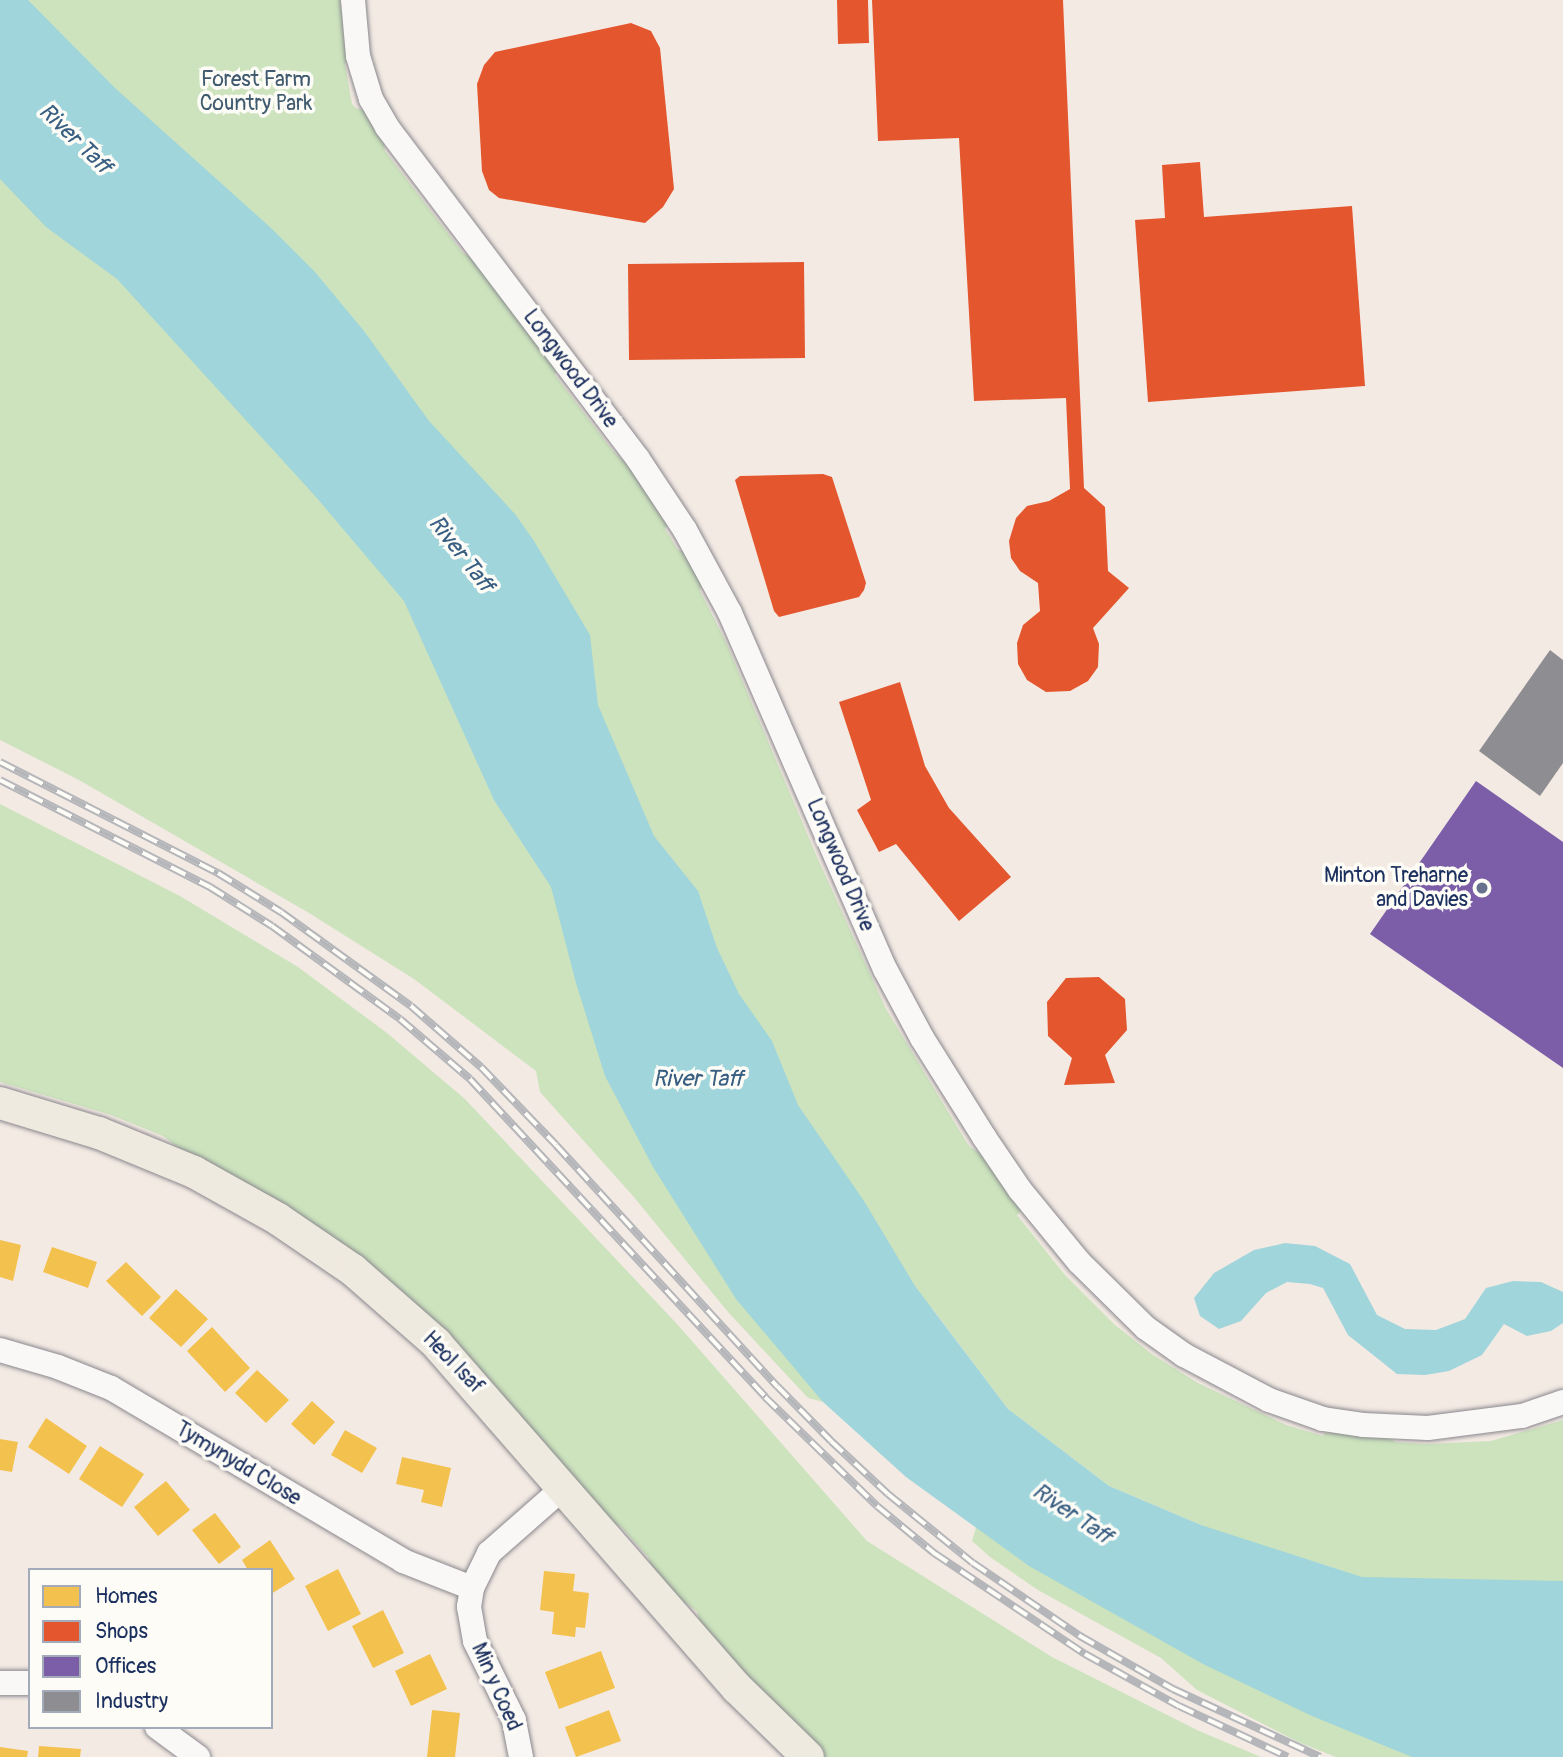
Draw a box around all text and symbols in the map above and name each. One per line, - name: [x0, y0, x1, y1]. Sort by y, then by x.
- park label: Forest Farm Country Park: [200, 67, 312, 117]
- water label: River Taff: [33, 98, 117, 180]
- street label: Longwood Drive: [517, 305, 623, 433]
- water label: River Taff: [422, 510, 500, 598]
- street label: Longwood Drive: [801, 795, 879, 935]
- place label: Minton Treharne and Davies: [1324, 863, 1468, 913]
- marker: Minton Treharne and Davies: [1474, 880, 1490, 896]
- water label: River Taff: [653, 1065, 743, 1093]
- street label: Heol Isaf: [417, 1326, 489, 1400]
- street label: Tymynydd Close: [171, 1417, 305, 1511]
- water label: River Taff: [1027, 1477, 1117, 1551]
- legend: [28, 1568, 273, 1729]
- text: Homes: [95, 1583, 157, 1610]
- text: Shops: [95, 1618, 148, 1645]
- street label: Min y Coed: [465, 1639, 527, 1735]
- text: Offices: [95, 1653, 156, 1680]
- text: Industry: [95, 1688, 168, 1715]

